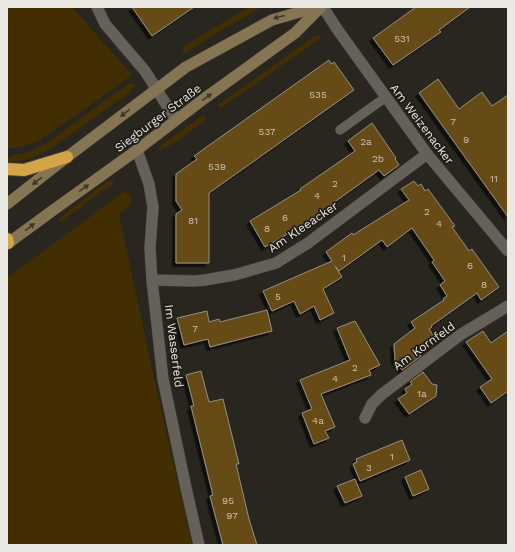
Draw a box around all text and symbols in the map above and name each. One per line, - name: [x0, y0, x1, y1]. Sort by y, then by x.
- one-way arrow: [273, 14, 285, 20]
- house number: 531: [394, 33, 410, 44]
- street label: Siegburger Straße: [112, 81, 204, 155]
- street label: Am Weizenacker: [387, 81, 457, 167]
- house number: 535: [309, 89, 327, 100]
- one-way arrow: [202, 93, 212, 101]
- one-way arrow: [120, 109, 131, 117]
- house number: 7: [450, 116, 456, 127]
- house number: 537: [259, 126, 276, 137]
- house number: 9: [463, 134, 469, 145]
- house number: 2a: [360, 136, 372, 147]
- house number: 2b: [372, 153, 384, 164]
- house number: 539: [208, 161, 226, 172]
- house number: 11: [490, 173, 498, 184]
- one-way arrow: [32, 176, 43, 185]
- house number: 2: [332, 178, 338, 189]
- one-way arrow: [78, 184, 89, 192]
- house number: 4: [314, 190, 320, 201]
- street label: Am Kleeacker: [266, 199, 340, 255]
- house number: 2: [424, 206, 430, 217]
- house number: 6: [282, 212, 288, 223]
- house number: 81: [188, 215, 198, 226]
- house number: 4: [436, 218, 442, 229]
- one-way arrow: [25, 223, 36, 231]
- house number: 8: [264, 223, 270, 234]
- house number: 1: [342, 252, 346, 263]
- house number: 6: [467, 260, 473, 271]
- house number: 8: [481, 279, 487, 290]
- house number: 5: [275, 291, 281, 302]
- street label: Im Wasserfeld: [162, 304, 186, 388]
- street label: Am Kornfeld: [390, 319, 458, 373]
- house number: 7: [192, 323, 198, 334]
- house number: 2: [352, 362, 358, 373]
- house number: 4: [332, 373, 338, 384]
- house number: 1a: [417, 388, 427, 399]
- house number: 4a: [312, 415, 324, 426]
- house number: 1: [390, 451, 394, 462]
- house number: 3: [366, 462, 372, 473]
- house number: 95: [222, 495, 234, 506]
- house number: 97: [226, 510, 238, 521]

